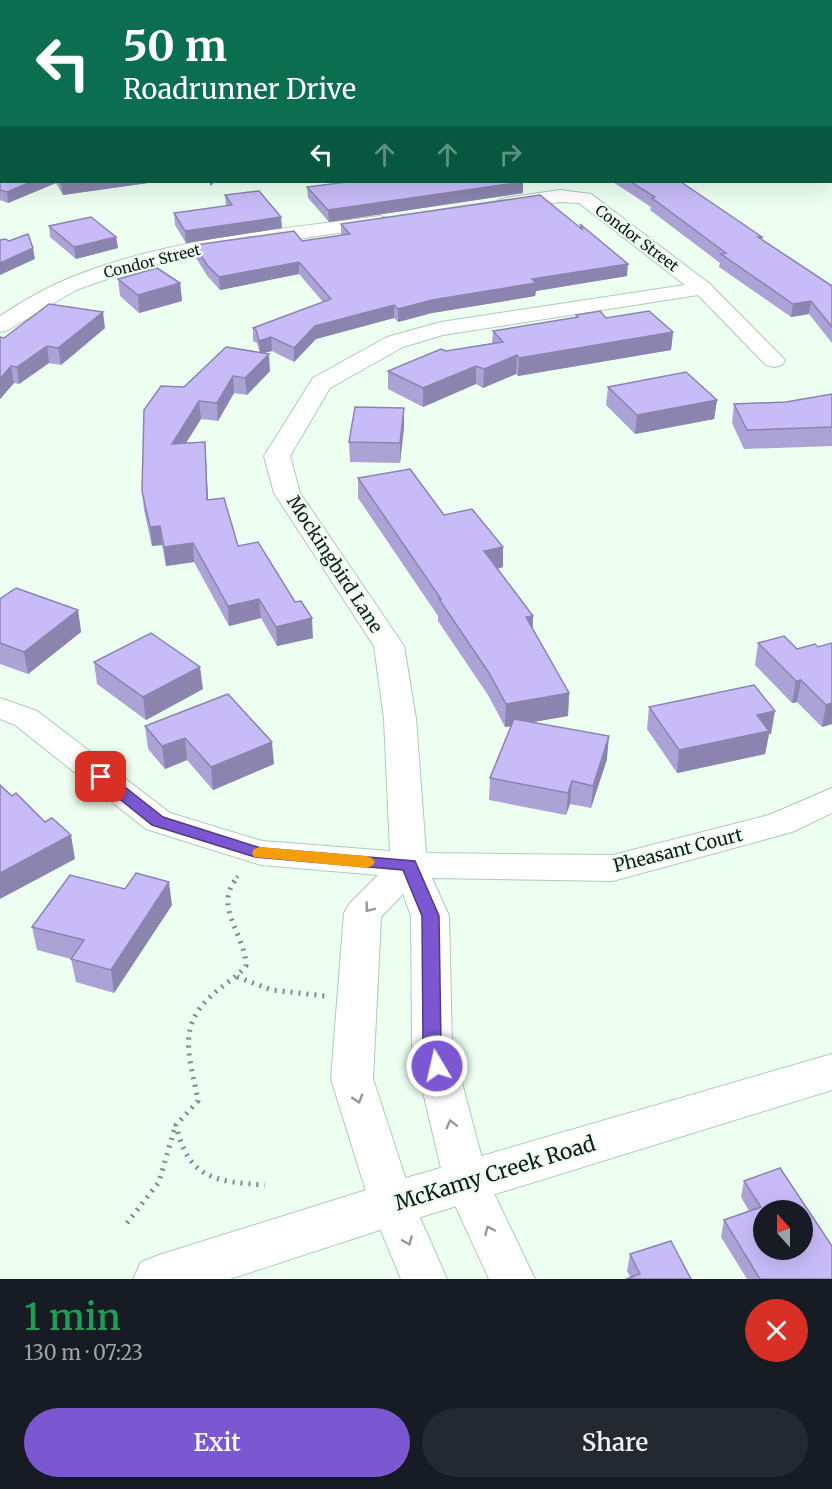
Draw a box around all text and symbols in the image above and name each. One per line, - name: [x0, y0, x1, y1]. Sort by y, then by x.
- text: 50 m: [123, 20, 227, 72]
- icon: left: [24, 24, 102, 102]
- text: Roadrunner Drive: [123, 72, 356, 106]
- icon: left: [305, 138, 338, 171]
- icon: ahead: [368, 138, 401, 171]
- icon: ahead: [431, 138, 464, 171]
- icon: right: [494, 138, 527, 171]
- street label: Condor Street: [592, 201, 682, 276]
- street label: Condor Street: [102, 240, 203, 282]
- street label: Mockingbird Lane: [282, 491, 388, 637]
- pin: [75, 751, 126, 802]
- icon: arrive: [84, 760, 117, 793]
- street label: Pheasant Court: [611, 823, 745, 877]
- one-way arrow: [366, 901, 377, 912]
- position arrow: [405, 1034, 469, 1098]
- one-way arrow: [351, 1093, 363, 1104]
- one-way arrow: [446, 1120, 459, 1130]
- street label: McKamy Creek Road: [391, 1130, 599, 1216]
- north arrow: [753, 1200, 813, 1260]
- map controls: [753, 1200, 813, 1260]
- one-way arrow: [484, 1225, 496, 1236]
- one-way arrow: [401, 1235, 413, 1246]
- text: 1 min: [24, 1295, 121, 1340]
- button: close: [745, 1299, 808, 1362]
- text: 130 m · 07:23: [24, 1340, 143, 1365]
- button: Exit: [24, 1408, 410, 1477]
- button: Share: [422, 1408, 808, 1477]

